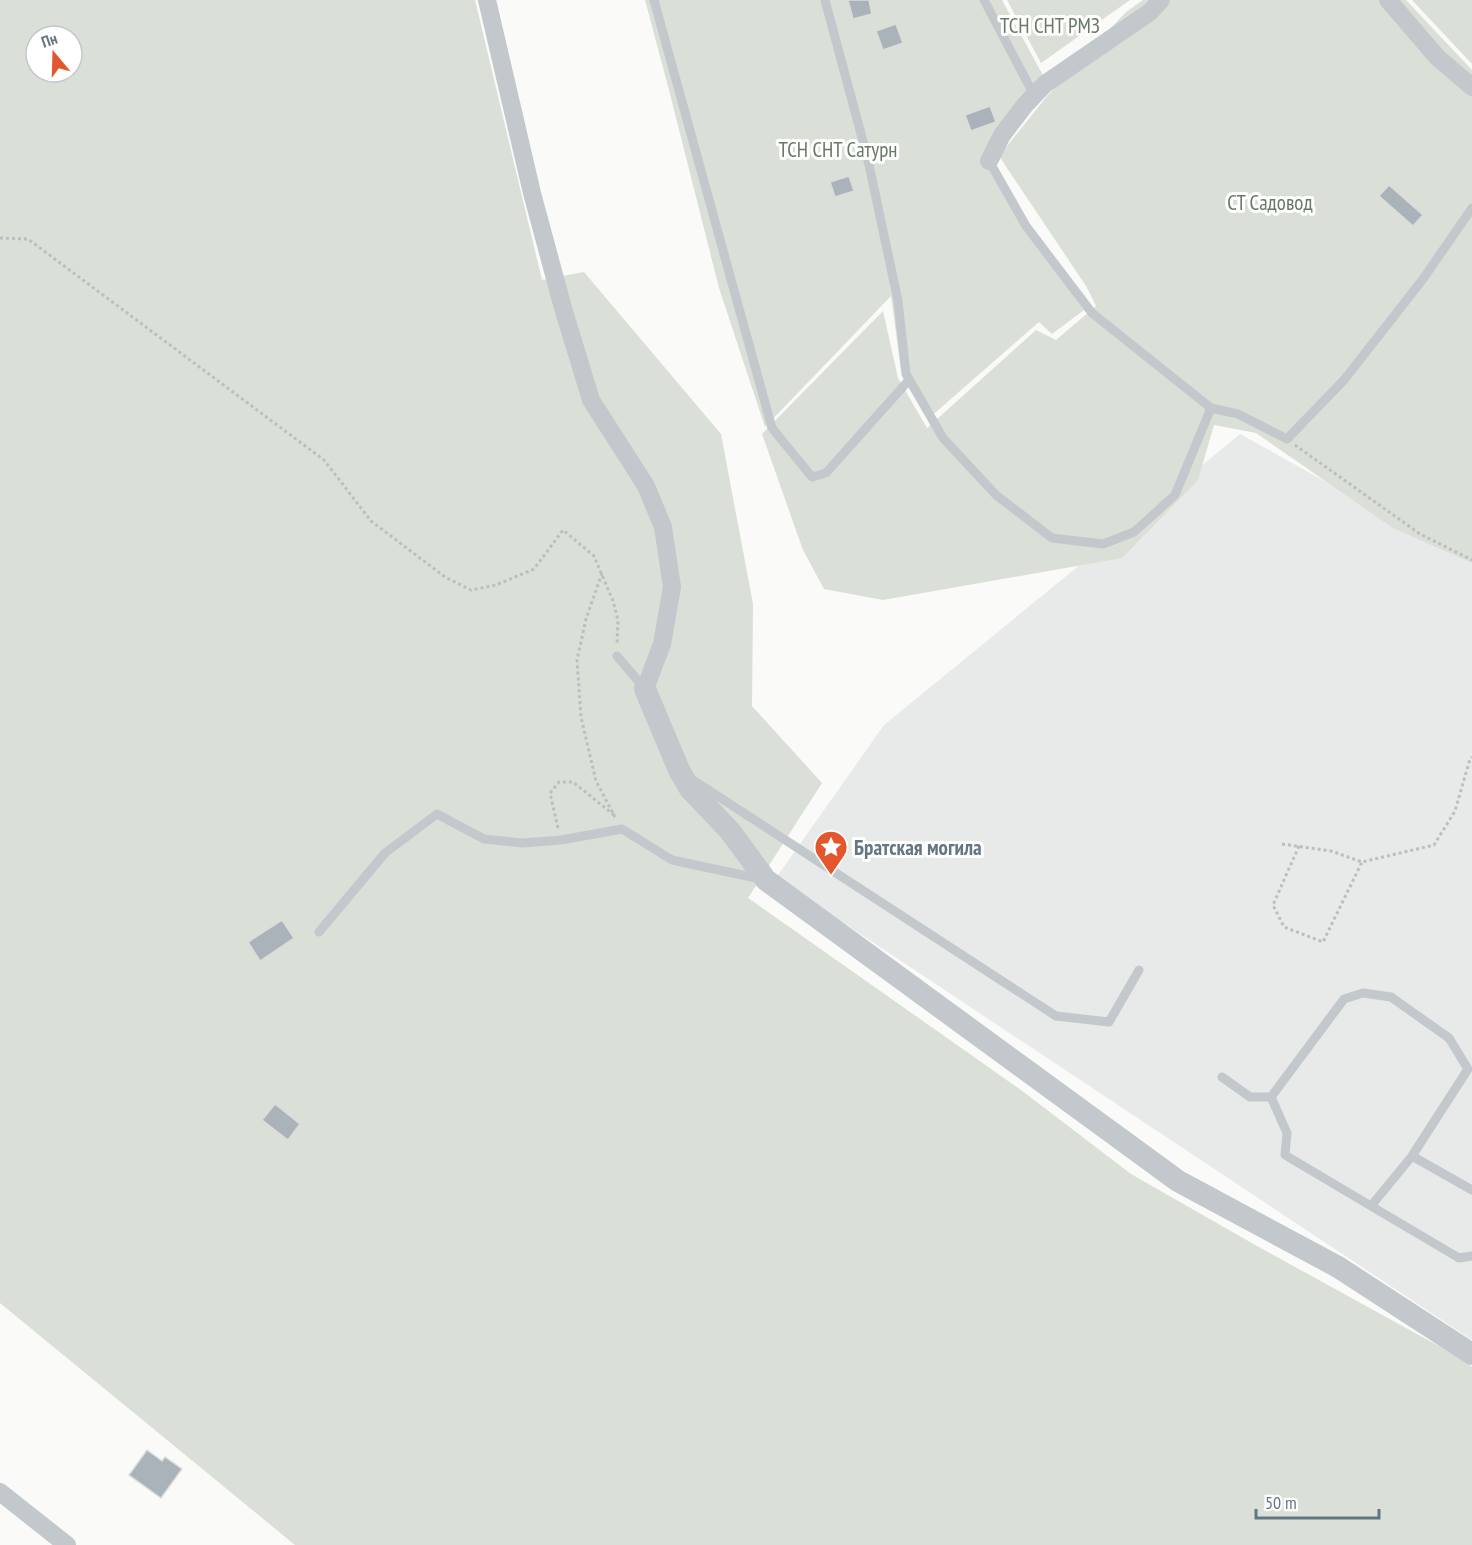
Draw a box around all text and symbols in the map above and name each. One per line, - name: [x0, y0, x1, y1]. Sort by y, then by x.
- park label: ТСН СНТ РМЗ: [1000, 12, 1100, 39]
- north arrow: [24, 24, 84, 84]
- text: Пн: [39, 28, 60, 52]
- park label: ТСН СНТ Сатурн: [779, 136, 897, 163]
- park label: СТ Садовод: [1227, 189, 1313, 216]
- place icon: Братская могила: [813, 829, 849, 876]
- place label: Братская могила: [854, 834, 982, 861]
- scale bar: [1256, 1482, 1379, 1520]
- text: 50 m: [1265, 1491, 1297, 1514]

